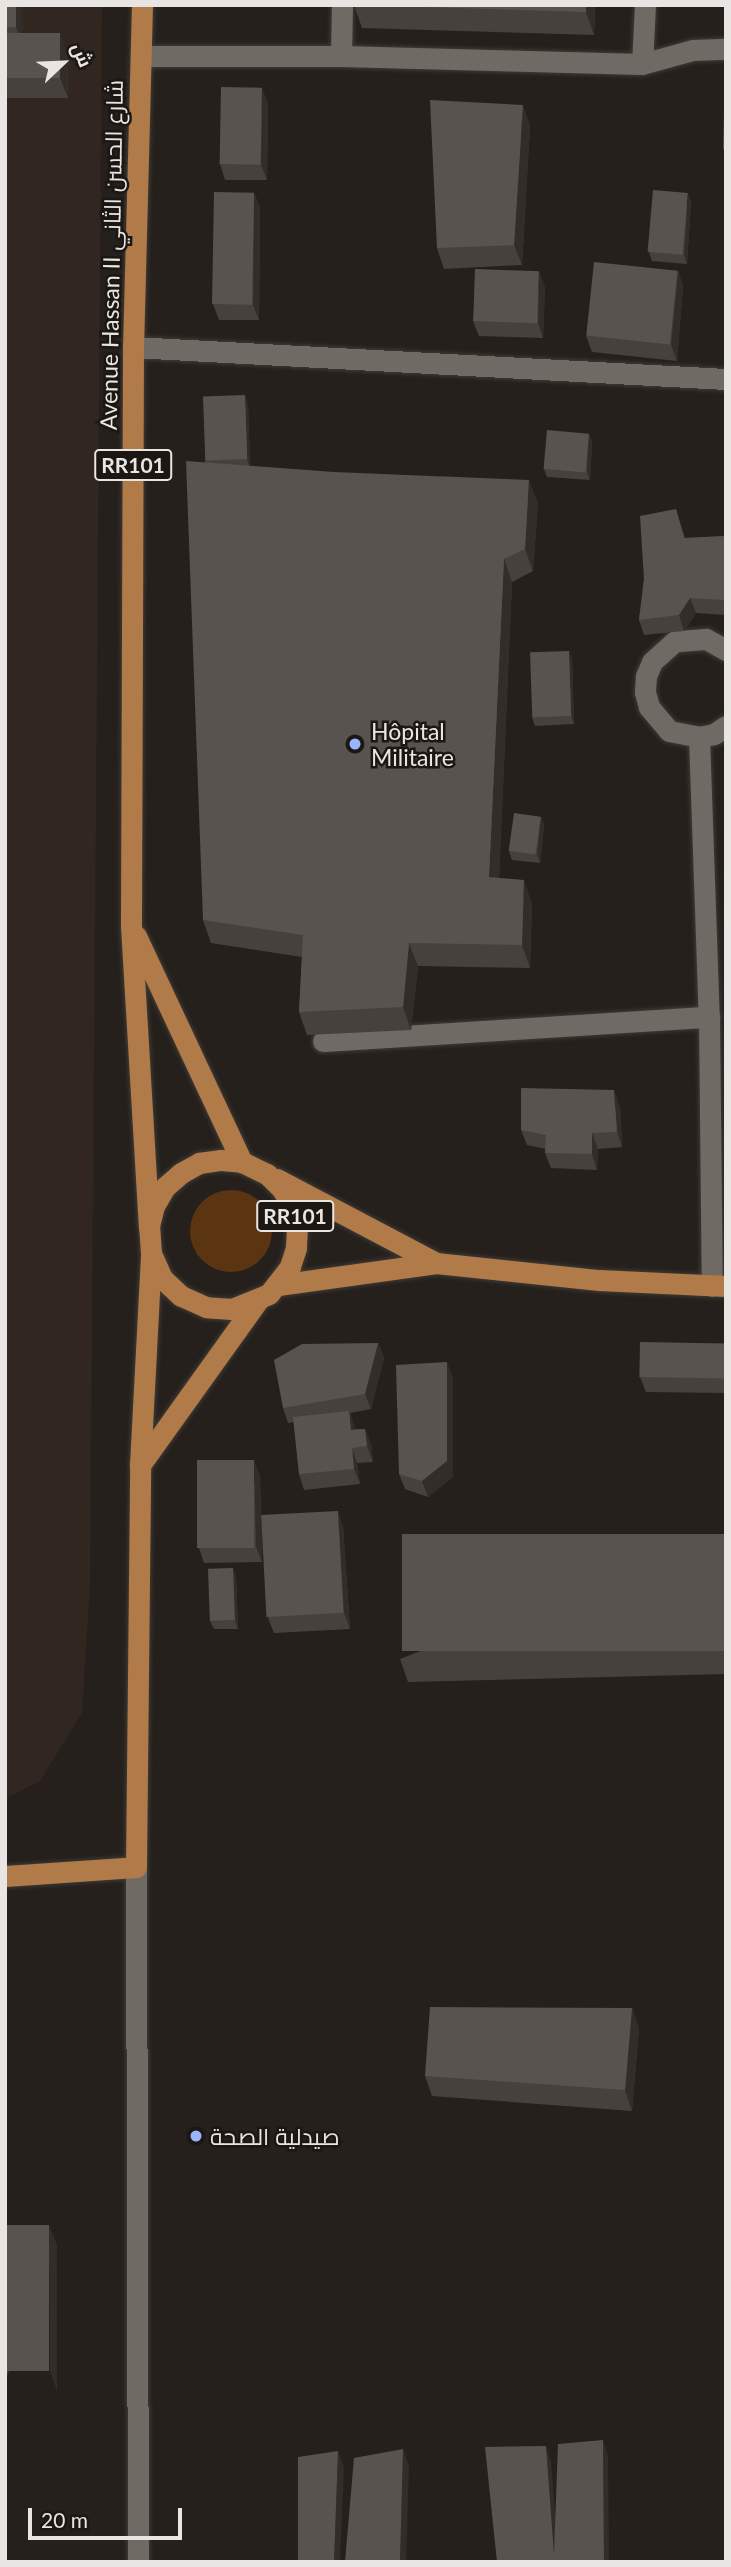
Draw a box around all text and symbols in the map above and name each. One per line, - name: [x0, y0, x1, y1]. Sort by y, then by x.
- north arrow: [28, 28, 98, 98]
- text: ش: [67, 39, 98, 70]
- street label: Avenue Hassan II شارع الحسن الثاني: [94, 80, 128, 430]
- road number: RR101: [93, 448, 173, 482]
- place label: Hôpital Militaire: [371, 717, 454, 771]
- marker: Hôpital Militaire: [345, 734, 365, 754]
- road number: RR101: [255, 1198, 335, 1234]
- place label: صيدلية الصحة: [210, 2122, 339, 2150]
- marker: صيدلية الصحة: [188, 2128, 204, 2144]
- scale bar: [32, 2494, 186, 2538]
- text: 20 m: [41, 2507, 88, 2532]

